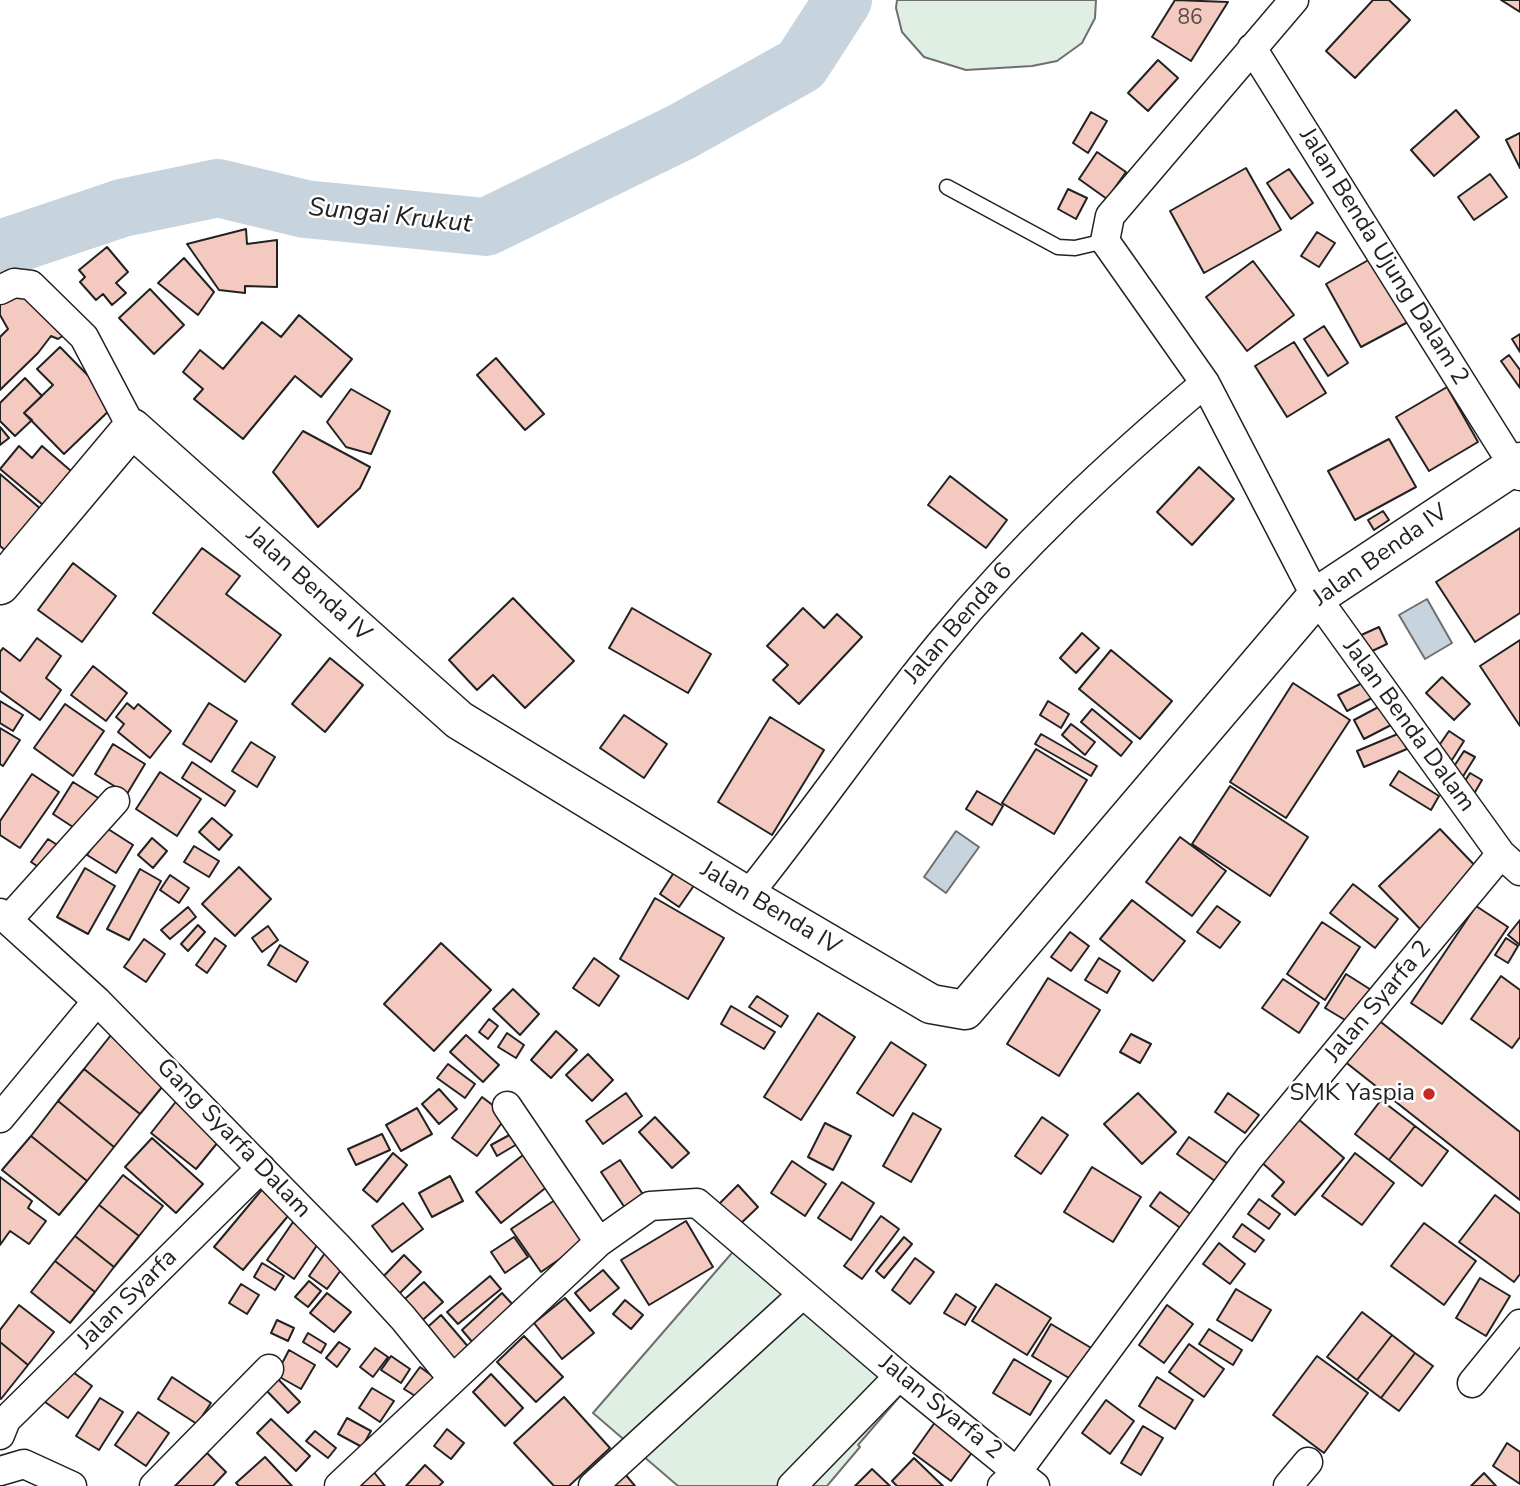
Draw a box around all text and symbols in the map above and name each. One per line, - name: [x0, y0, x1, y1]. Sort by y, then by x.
- house number: 86: [1177, 6, 1203, 32]
- street label: Jalan Benda Ujung Dalam 2: [1292, 123, 1474, 391]
- water label: Sungai Krukut: [307, 193, 473, 241]
- street label: Jalan Benda IV: [1308, 499, 1454, 613]
- street label: Jalan Benda IV: [240, 521, 376, 649]
- street label: Jalan Benda 6: [899, 558, 1019, 690]
- street label: Jalan Benda Dalam: [1336, 634, 1480, 818]
- street label: Jalan Benda IV: [695, 856, 845, 962]
- street label: Jalan Syarfa 2: [1320, 935, 1438, 1069]
- street label: Gang Syarfa Dalam: [150, 1053, 316, 1225]
- place label: SMK Yaspia: [1290, 1080, 1415, 1108]
- marker: SMK Yaspia: [1421, 1086, 1437, 1102]
- street label: Jalan Syarfa: [72, 1244, 184, 1356]
- street label: Jalan Syarfa 2: [873, 1350, 1007, 1466]

